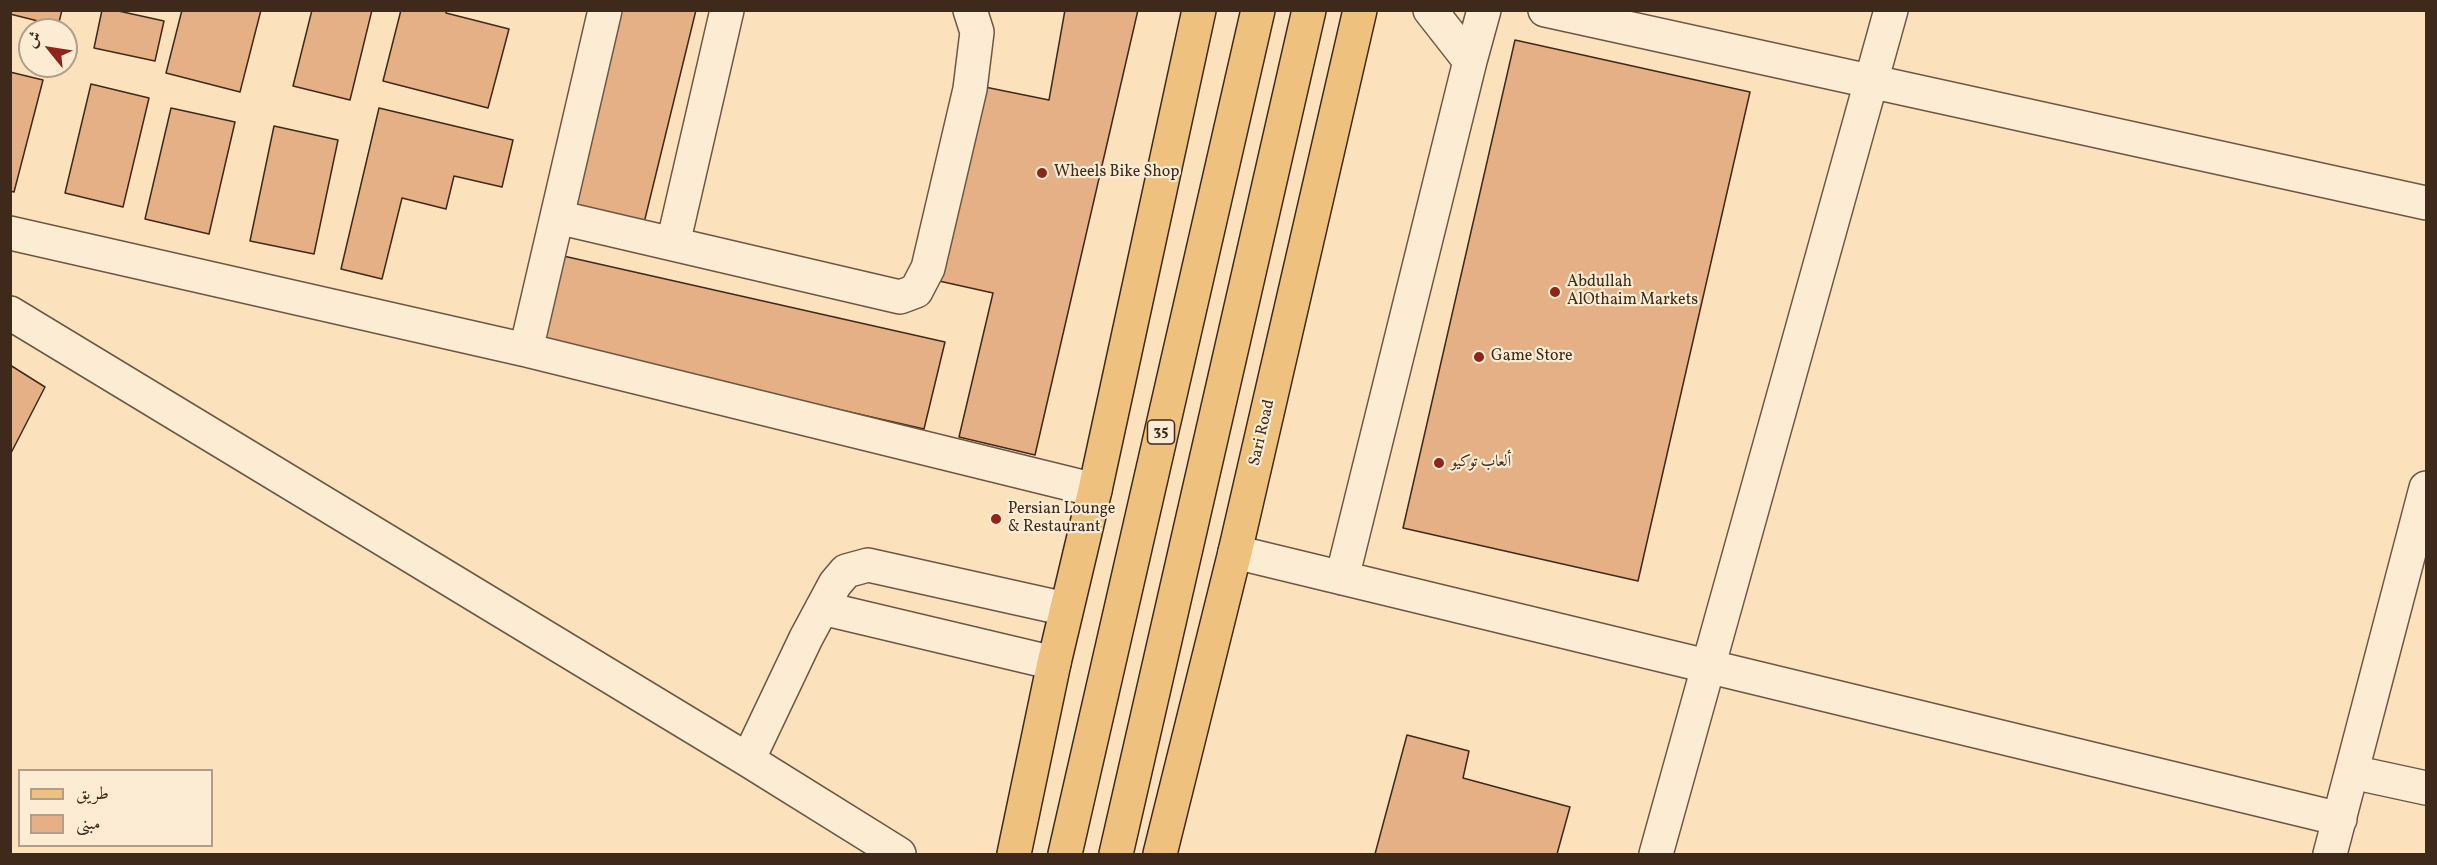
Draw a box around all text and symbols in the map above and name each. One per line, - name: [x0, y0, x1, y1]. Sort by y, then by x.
- north arrow: [18, 18, 78, 78]
- text: ش: [21, 28, 48, 52]
- place label: Wheels Bike Shop: [1054, 163, 1180, 183]
- marker: Wheels Bike Shop: [1035, 166, 1049, 180]
- place label: Abdullah AlOthaim Markets: [1567, 273, 1698, 311]
- marker: Abdullah AlOthaim Markets: [1548, 285, 1562, 299]
- place label: Game Store: [1491, 347, 1573, 367]
- marker: Game Store: [1472, 350, 1486, 364]
- street label: Sari Road: [1246, 398, 1280, 468]
- road number: 35: [1148, 420, 1174, 444]
- place label: ألعاب توكيو: [1451, 453, 1511, 473]
- marker: ألعاب توكيو: [1432, 456, 1446, 470]
- place label: Persian Lounge & Restaurant: [1008, 500, 1115, 538]
- marker: Persian Lounge & Restaurant: [989, 512, 1003, 526]
- legend: [18, 769, 213, 847]
- text: طريق: [76, 782, 109, 807]
- text: مبنى: [76, 812, 101, 837]

